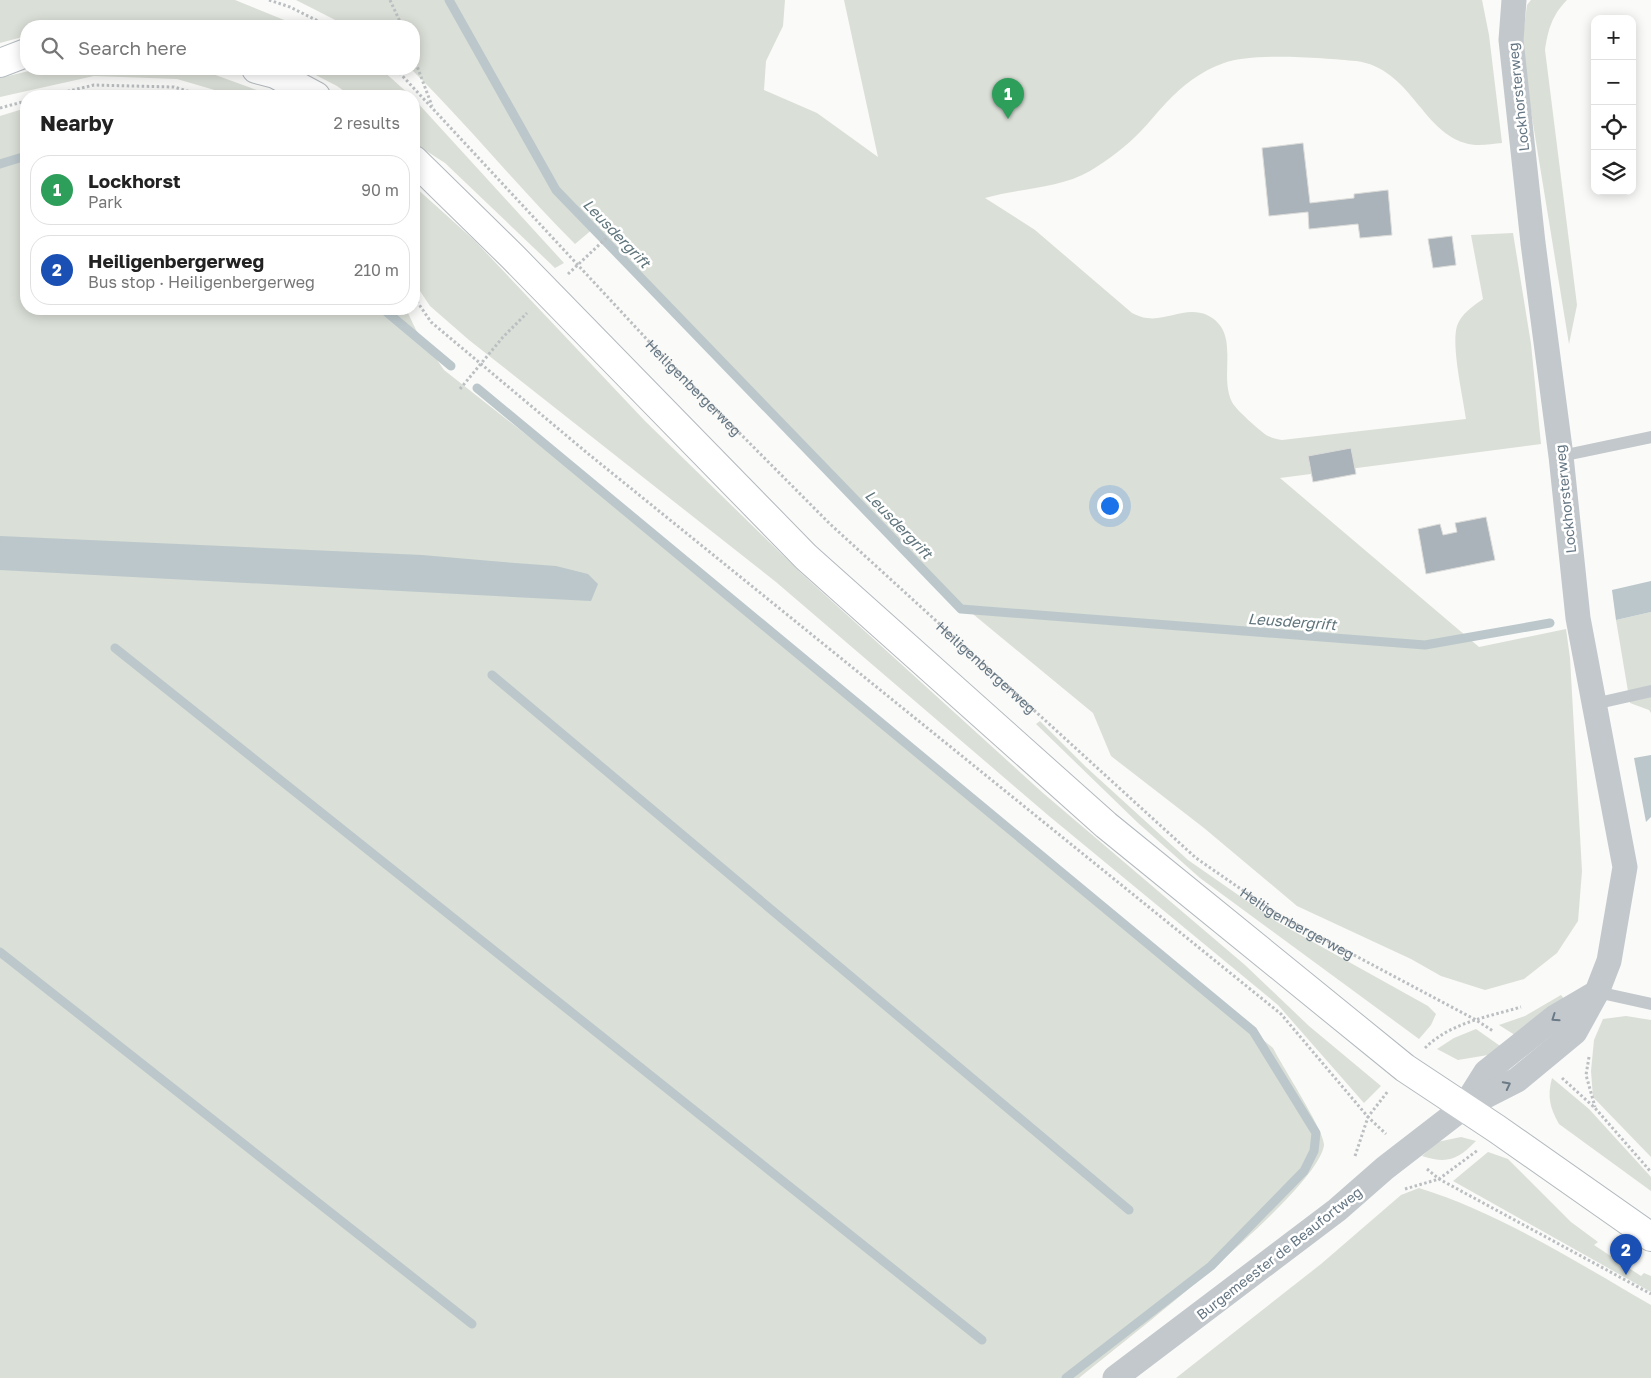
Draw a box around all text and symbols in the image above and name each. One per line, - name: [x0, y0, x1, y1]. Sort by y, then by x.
- map controls: [1591, 15, 1636, 195]
- button: +: [1591, 15, 1636, 60]
- search box: [20, 20, 420, 75]
- icon: search: [38, 34, 66, 62]
- text: Search here: [78, 36, 187, 59]
- street label: Lockhorsterweg: [1504, 42, 1532, 152]
- button: −: [1591, 60, 1636, 105]
- pin: 1: [992, 78, 1024, 119]
- button: locate: [1591, 105, 1636, 150]
- text: Nearby: [40, 110, 114, 136]
- text: 2 results: [334, 113, 400, 133]
- button: layers: [1591, 150, 1636, 195]
- text: Lockhorst: [88, 169, 181, 192]
- text: 1: [53, 180, 61, 200]
- text: 90 m: [361, 180, 399, 200]
- text: Park: [88, 192, 123, 212]
- water label: Leusdergrift: [579, 195, 656, 273]
- text: Heiligenbergerweg: [88, 249, 264, 272]
- text: 2: [52, 260, 62, 280]
- text: 210 m: [354, 260, 399, 280]
- text: Bus stop · Heiligenbergerweg: [88, 272, 315, 292]
- street label: Heiligenbergerweg: [643, 336, 745, 439]
- street label: Lockhorsterweg: [1551, 444, 1579, 554]
- water label: Leusdergrift: [861, 486, 938, 564]
- your location: [1097, 493, 1123, 519]
- water label: Leusdergrift: [1247, 609, 1339, 634]
- street label: Heiligenbergerweg: [933, 617, 1040, 717]
- street label: Heiligenbergerweg: [1237, 883, 1357, 962]
- one-way arrow: [1551, 1012, 1561, 1021]
- one-way arrow: [1502, 1081, 1511, 1091]
- street label: Burgemeester de Beaufortweg: [1193, 1183, 1365, 1323]
- pin: 2: [1610, 1234, 1642, 1275]

